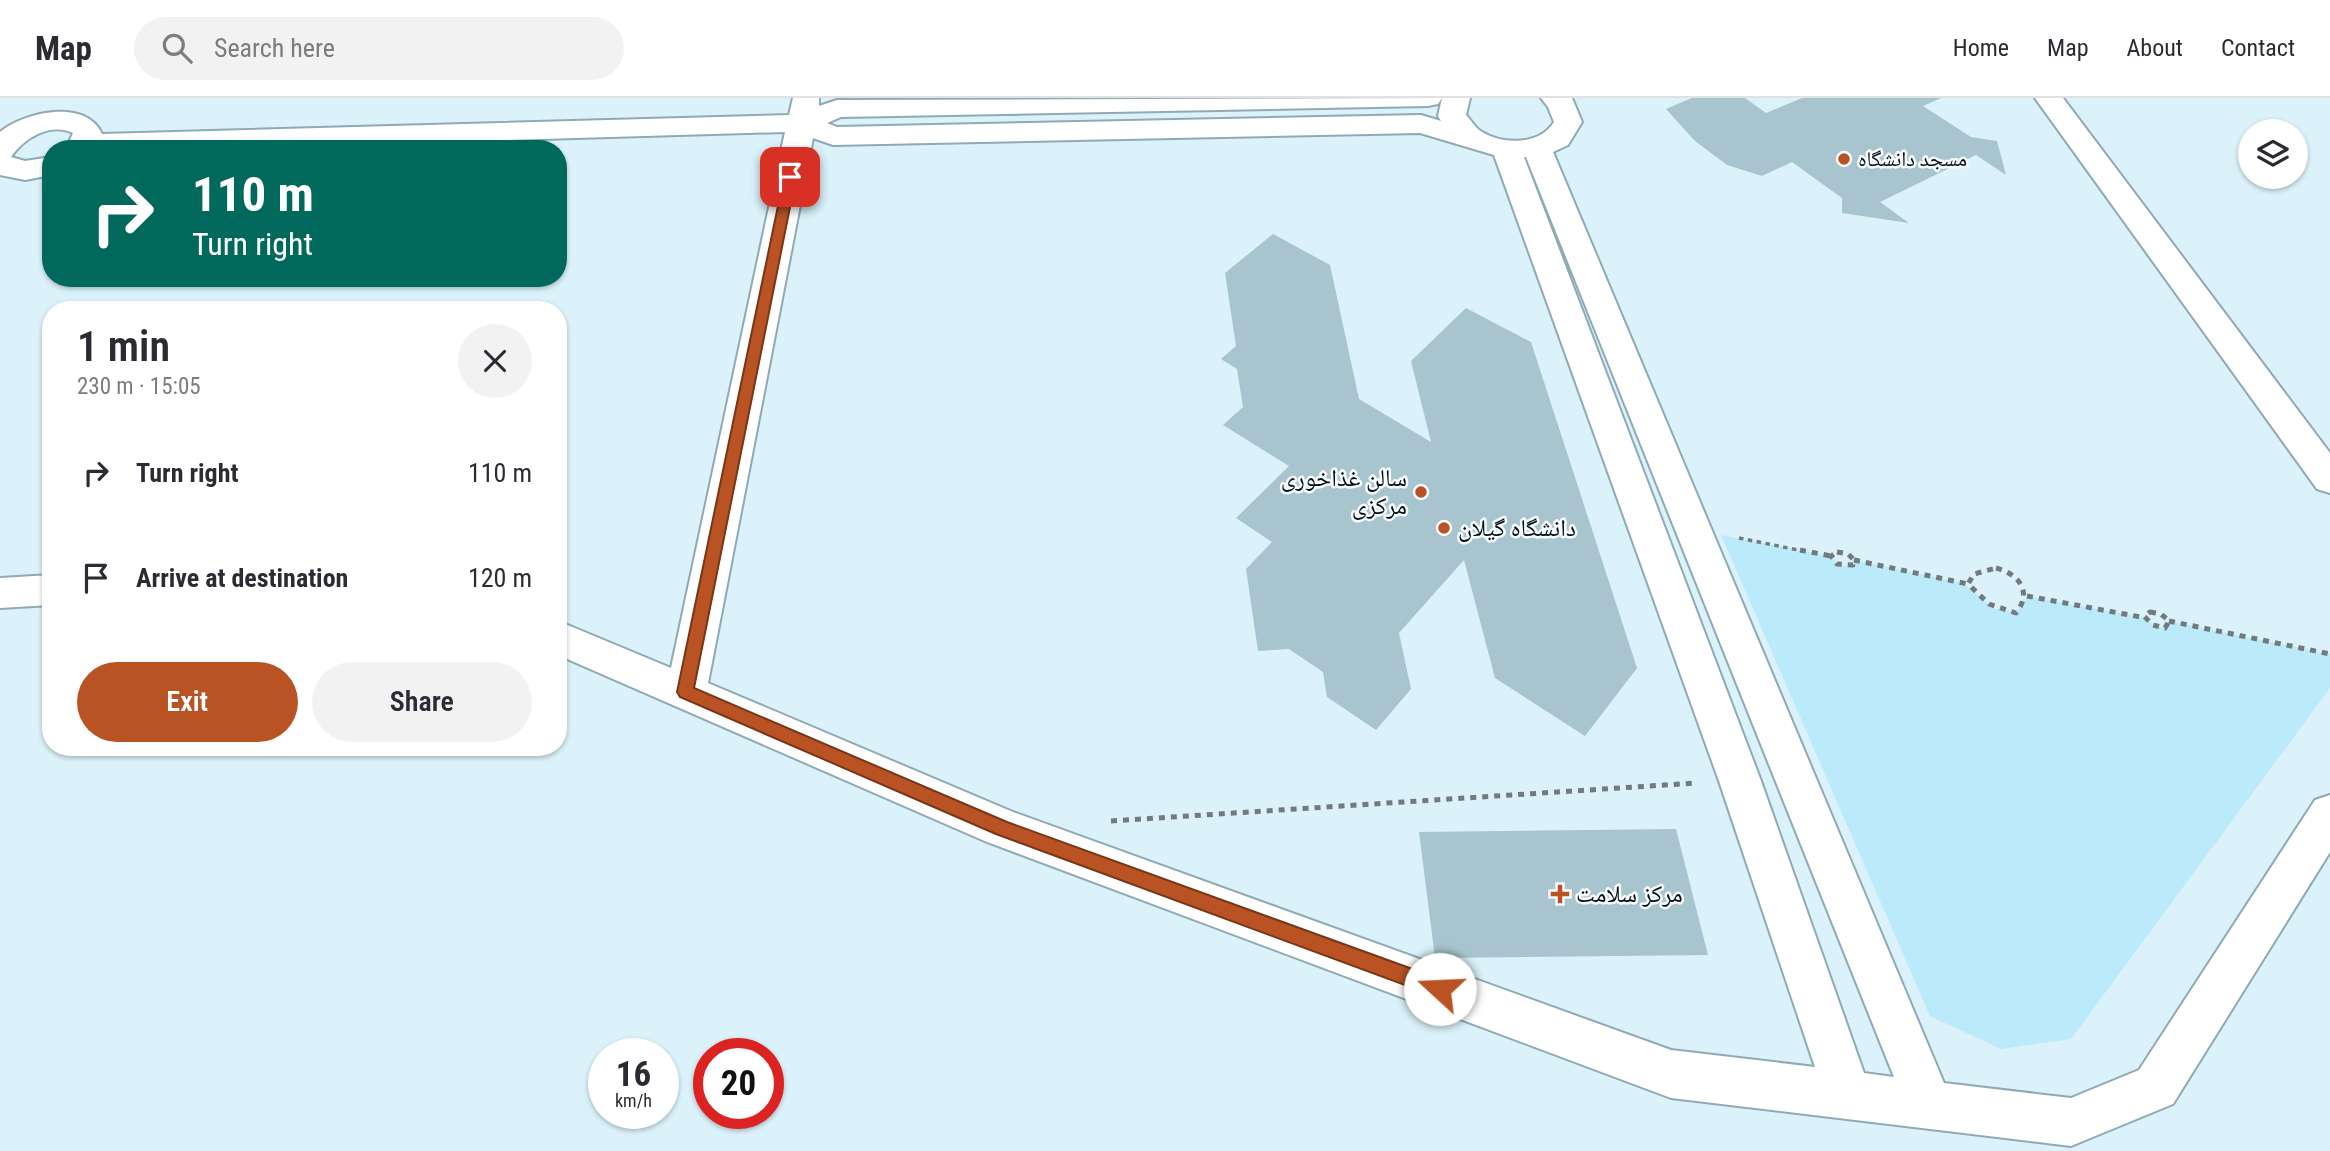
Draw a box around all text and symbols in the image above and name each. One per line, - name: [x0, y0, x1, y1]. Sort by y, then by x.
- search box: [134, 17, 624, 80]
- text: Map: [35, 29, 92, 68]
- icon: search: [158, 29, 196, 67]
- text: Search here: [214, 33, 335, 63]
- text: Home: [1953, 34, 2009, 62]
- text: Map: [2047, 34, 2089, 62]
- text: About: [2127, 34, 2183, 62]
- text: Contact: [2221, 34, 2295, 62]
- map controls: [2238, 119, 2308, 189]
- button: layers: [2238, 119, 2308, 189]
- pin: [760, 147, 820, 207]
- place label: مسجد دانشگاه: [1858, 147, 1967, 171]
- marker: مسجد دانشگاه: [1836, 151, 1852, 167]
- icon: arrive: [771, 158, 809, 196]
- text: 110 m: [192, 166, 314, 223]
- icon: right: [77, 168, 168, 259]
- text: Turn right: [192, 225, 313, 263]
- text: 1 min: [77, 322, 170, 371]
- button: close: [458, 324, 532, 398]
- text: 230 m · 15:05: [77, 373, 201, 400]
- icon: right: [77, 454, 115, 492]
- text: Turn right: [136, 458, 238, 488]
- text: 110 m: [468, 458, 532, 488]
- place label: سالن غذاخوری مرکزی: [1281, 464, 1407, 520]
- marker: سالن غذاخوری مرکزی: [1413, 484, 1429, 500]
- place label: دانشگاه گیلان: [1458, 514, 1576, 542]
- marker: دانشگاه گیلان: [1436, 520, 1452, 536]
- icon: arrive: [77, 559, 115, 597]
- text: Arrive at destination: [136, 563, 348, 593]
- text: 120 m: [468, 563, 532, 593]
- button: Exit: [77, 662, 298, 742]
- button: Share: [312, 662, 532, 742]
- place label: مرکز سلامت: [1576, 880, 1683, 908]
- marker: مرکز سلامت: [1550, 884, 1570, 904]
- position arrow: [1403, 952, 1477, 1026]
- speed limit sign: 20: [693, 1038, 784, 1129]
- text: 16: [616, 1054, 651, 1095]
- text: km/h: [615, 1090, 652, 1111]

